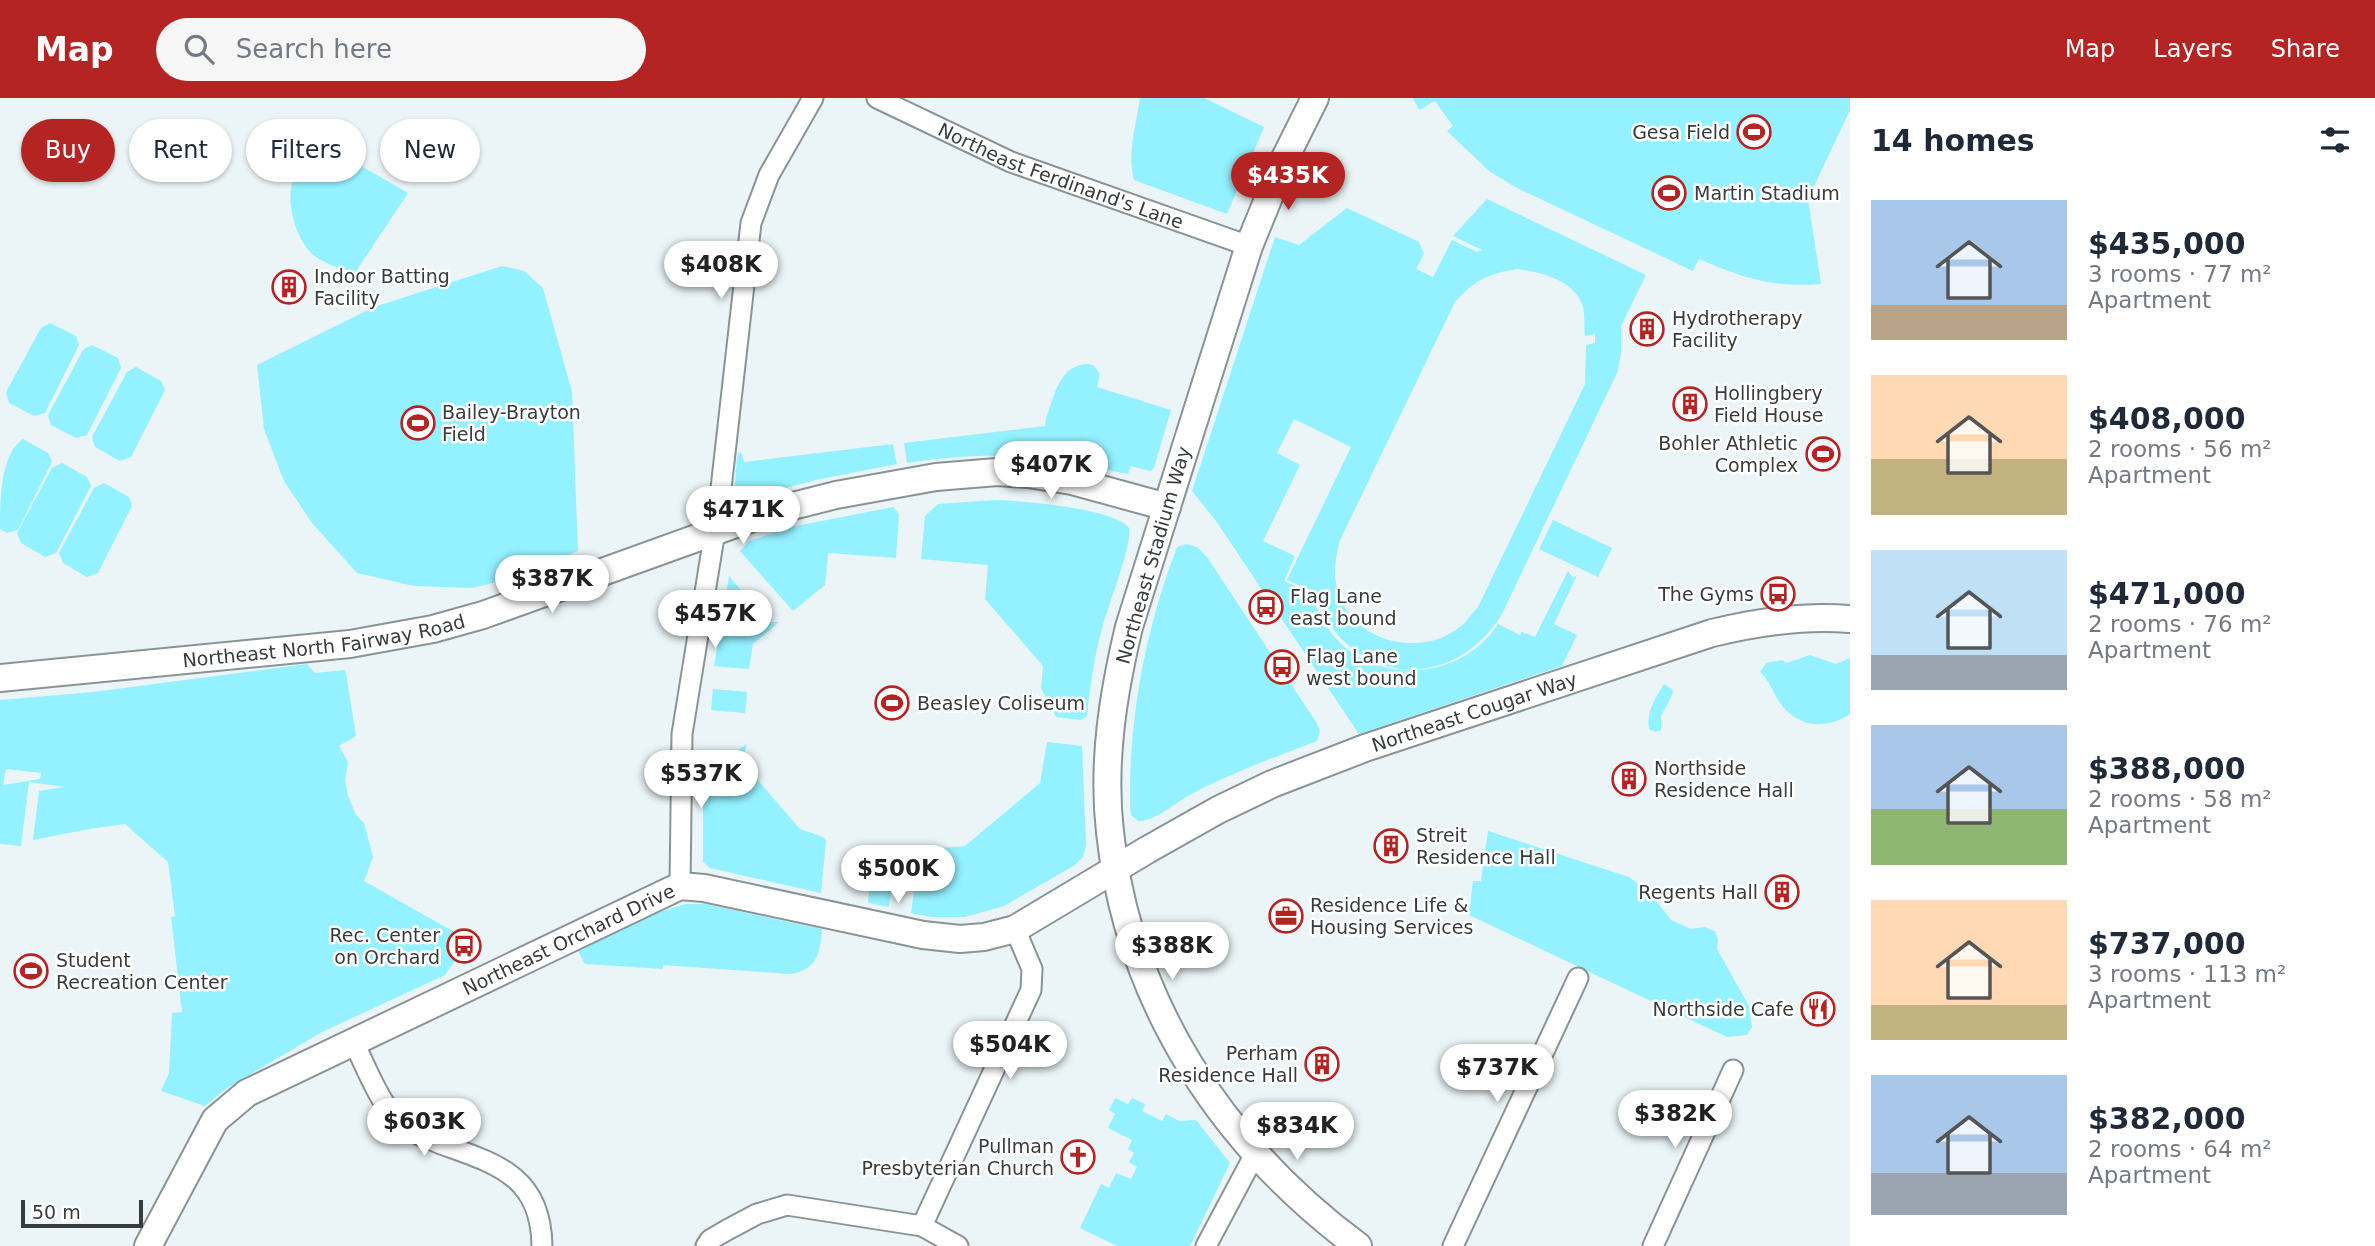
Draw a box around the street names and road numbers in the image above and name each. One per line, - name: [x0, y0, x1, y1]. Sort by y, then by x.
- street label: Northeast Ferdinand's Lane: [935, 118, 1186, 233]
- street label: Northeast Stadium Way: [1111, 444, 1195, 666]
- street label: Northeast North Fairway Road: [181, 610, 467, 671]
- street label: Northeast Cougar Way: [1369, 668, 1580, 756]
- street label: Northeast Orchard Drive: [459, 879, 678, 999]

